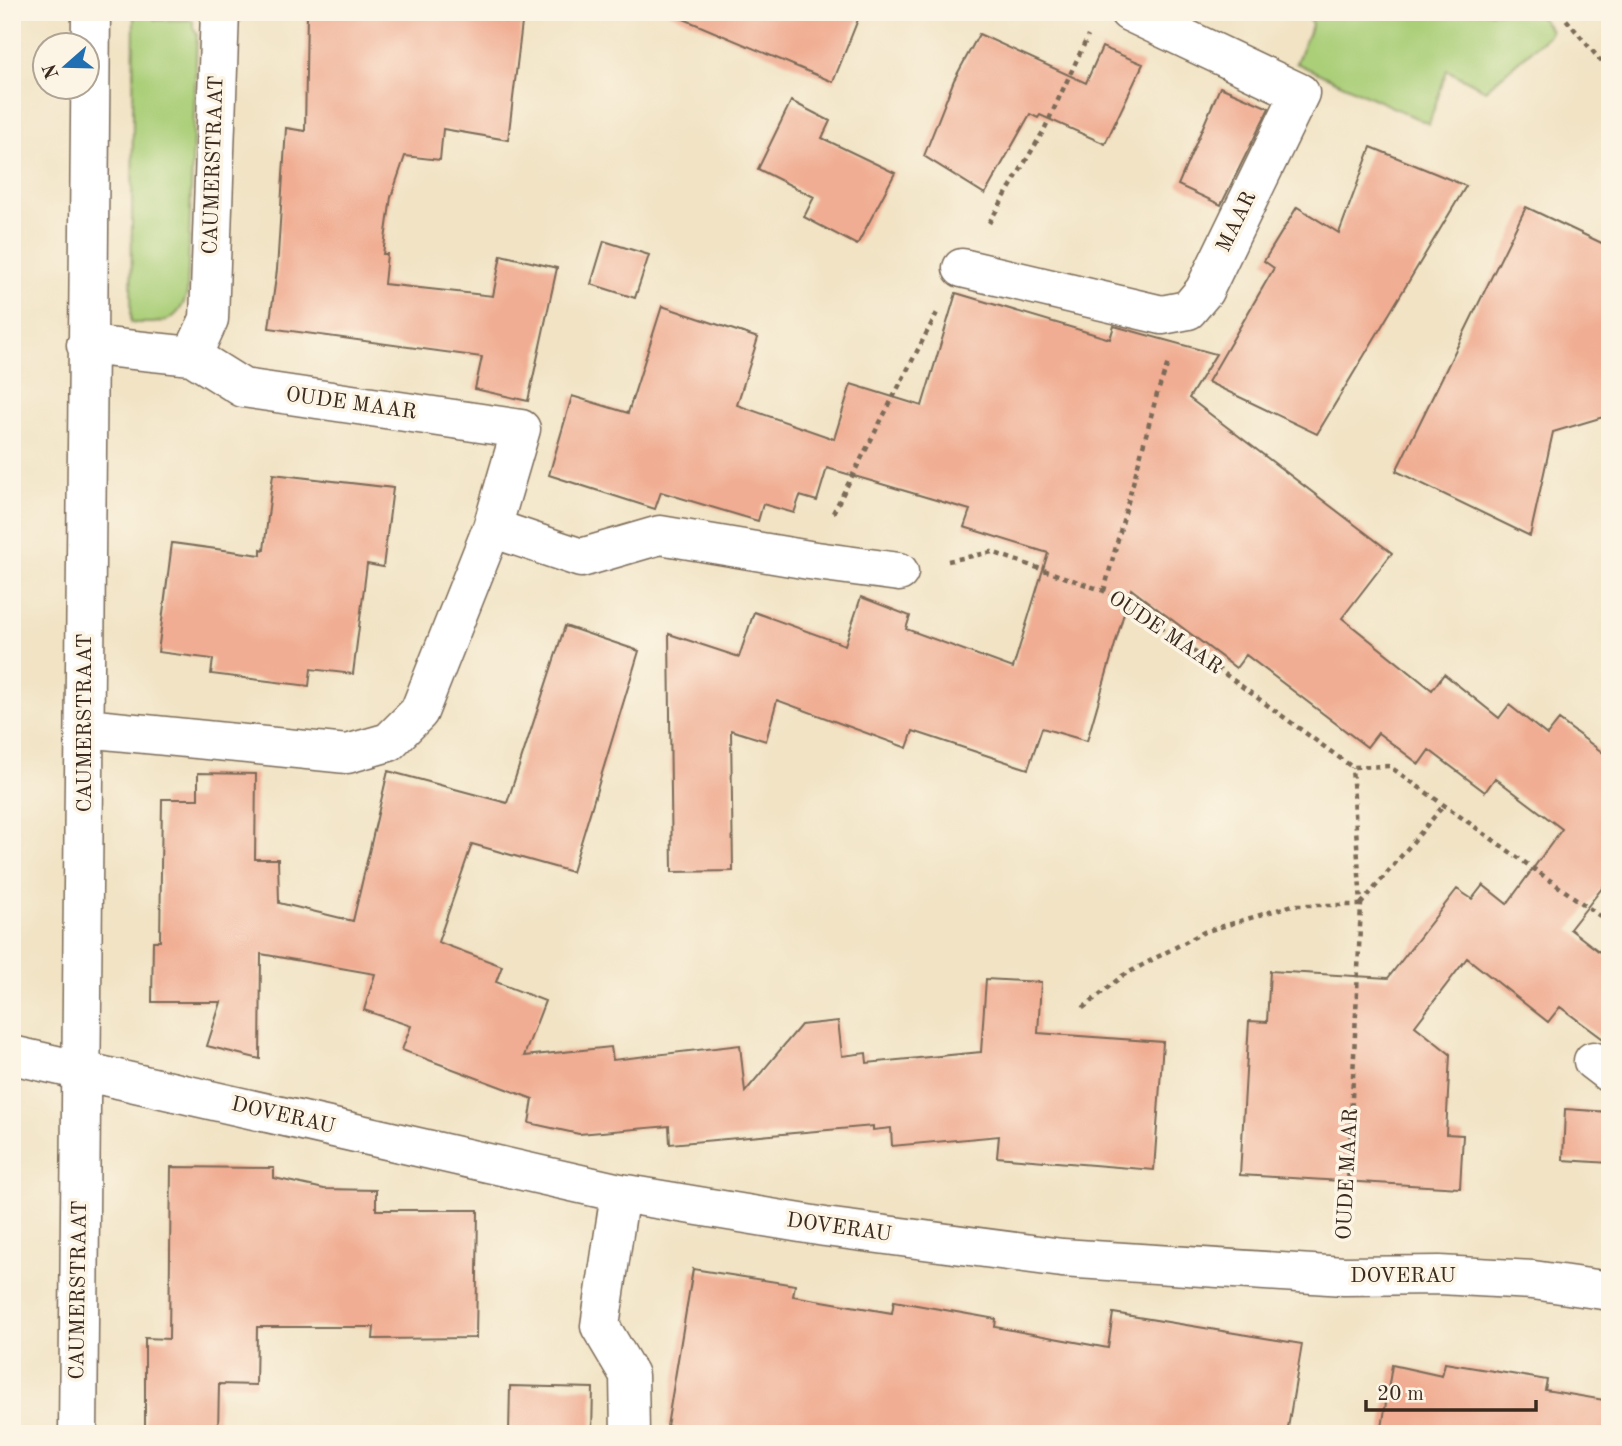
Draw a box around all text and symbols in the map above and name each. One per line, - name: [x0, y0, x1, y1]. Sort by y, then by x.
- north arrow: [32, 32, 102, 102]
- text: N: [41, 60, 64, 81]
- street label: CAUMERSTRAAT: [200, 75, 228, 255]
- street label: MAAR: [1213, 188, 1261, 256]
- street label: OUDE MAAR: [284, 384, 418, 424]
- street label: OUDE MAAR: [1104, 587, 1226, 679]
- street label: CAUMERSTRAAT: [75, 633, 96, 813]
- street label: DOVERAU: [229, 1094, 337, 1138]
- street label: OUDE MAAR: [1334, 1108, 1362, 1240]
- street label: CAUMERSTRAAT: [67, 1200, 91, 1380]
- street label: DOVERAU: [785, 1210, 893, 1246]
- street label: DOVERAU: [1350, 1266, 1456, 1287]
- scale bar: [1366, 1369, 1536, 1413]
- text: 20 m: [1377, 1384, 1424, 1405]

